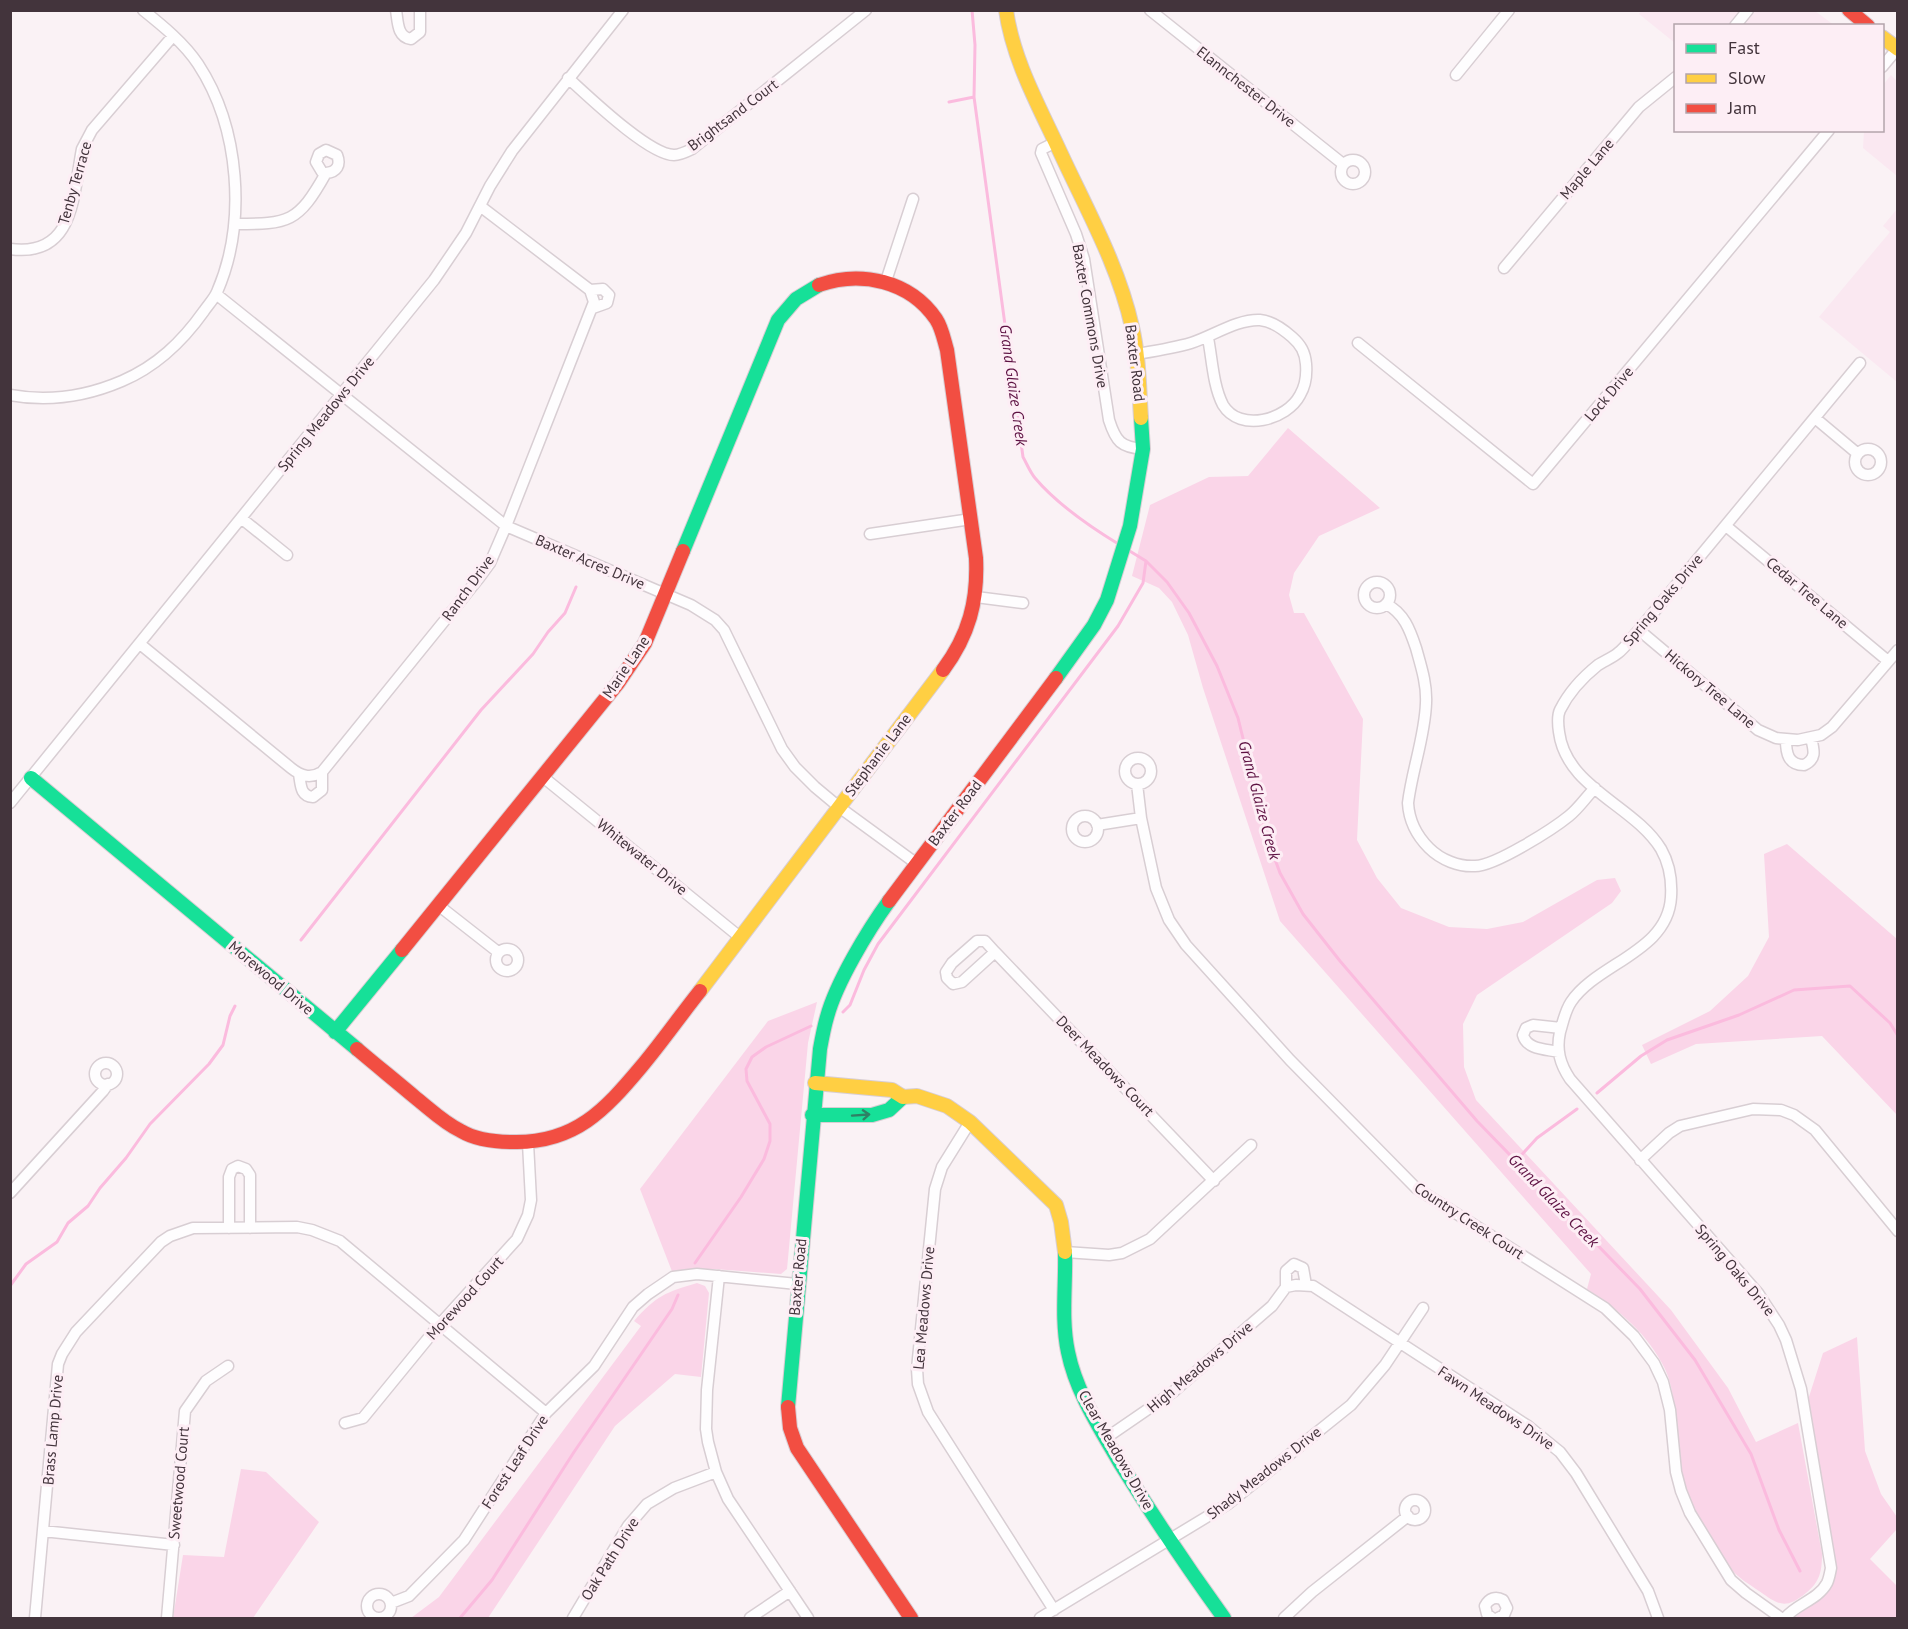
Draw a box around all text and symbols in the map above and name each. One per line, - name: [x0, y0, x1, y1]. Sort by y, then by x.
- legend: [1674, 24, 1884, 132]
- text: Fast: [1728, 36, 1760, 59]
- street label: Elannchester Drive: [1193, 42, 1300, 131]
- text: Slow: [1728, 66, 1766, 89]
- street label: Brightsand Court: [684, 74, 782, 155]
- text: Jam: [1727, 96, 1757, 119]
- street label: Maple Lane: [1556, 134, 1618, 203]
- street label: Tenby Terrace: [54, 139, 95, 227]
- street label: Baxter Commons Drive: [1068, 242, 1113, 390]
- water label: Grand Glaize Creek: [996, 323, 1033, 448]
- street label: Baxter Road: [1121, 323, 1150, 402]
- street label: Spring Meadows Drive: [273, 352, 378, 475]
- street label: Lock Drive: [1580, 362, 1637, 425]
- street label: Baxter Acres Drive: [533, 530, 648, 593]
- street label: Spring Oaks Drive: [1619, 550, 1707, 650]
- street label: Ranch Drive: [437, 551, 498, 624]
- street label: Cedar Tree Lane: [1762, 553, 1852, 633]
- street label: Marie Lane: [598, 632, 653, 701]
- street label: Hickory Tree Lane: [1661, 645, 1760, 732]
- street label: Stephanie Lane: [840, 710, 915, 800]
- water label: Grand Glaize Creek: [1235, 738, 1286, 862]
- street label: Baxter Road: [924, 776, 985, 849]
- street label: Whitewater Drive: [593, 814, 691, 899]
- street label: Morewood Drive: [225, 937, 318, 1019]
- street label: Deer Meadows Court: [1052, 1011, 1158, 1120]
- one-way arrow: [850, 1109, 870, 1120]
- water label: Grand Glaize Creek: [1504, 1149, 1604, 1252]
- street label: Country Creek Court: [1411, 1178, 1528, 1263]
- street label: Spring Oaks Drive: [1691, 1220, 1779, 1320]
- street label: Baxter Road: [785, 1238, 810, 1316]
- street label: Lea Meadows Drive: [909, 1245, 938, 1370]
- street label: Morewood Court: [422, 1252, 507, 1344]
- street label: High Meadows Drive: [1143, 1317, 1256, 1416]
- street label: Fawn Meadows Drive: [1434, 1362, 1558, 1454]
- street label: Brass Lamp Drive: [38, 1374, 67, 1486]
- street label: Clear Meadows Drive: [1074, 1387, 1158, 1513]
- street label: Forest Leaf Drive: [477, 1411, 552, 1512]
- street label: Shady Meadows Drive: [1203, 1422, 1325, 1523]
- street label: Sweetwood Court: [164, 1426, 193, 1540]
- street label: Oak Path Drive: [576, 1514, 643, 1604]

